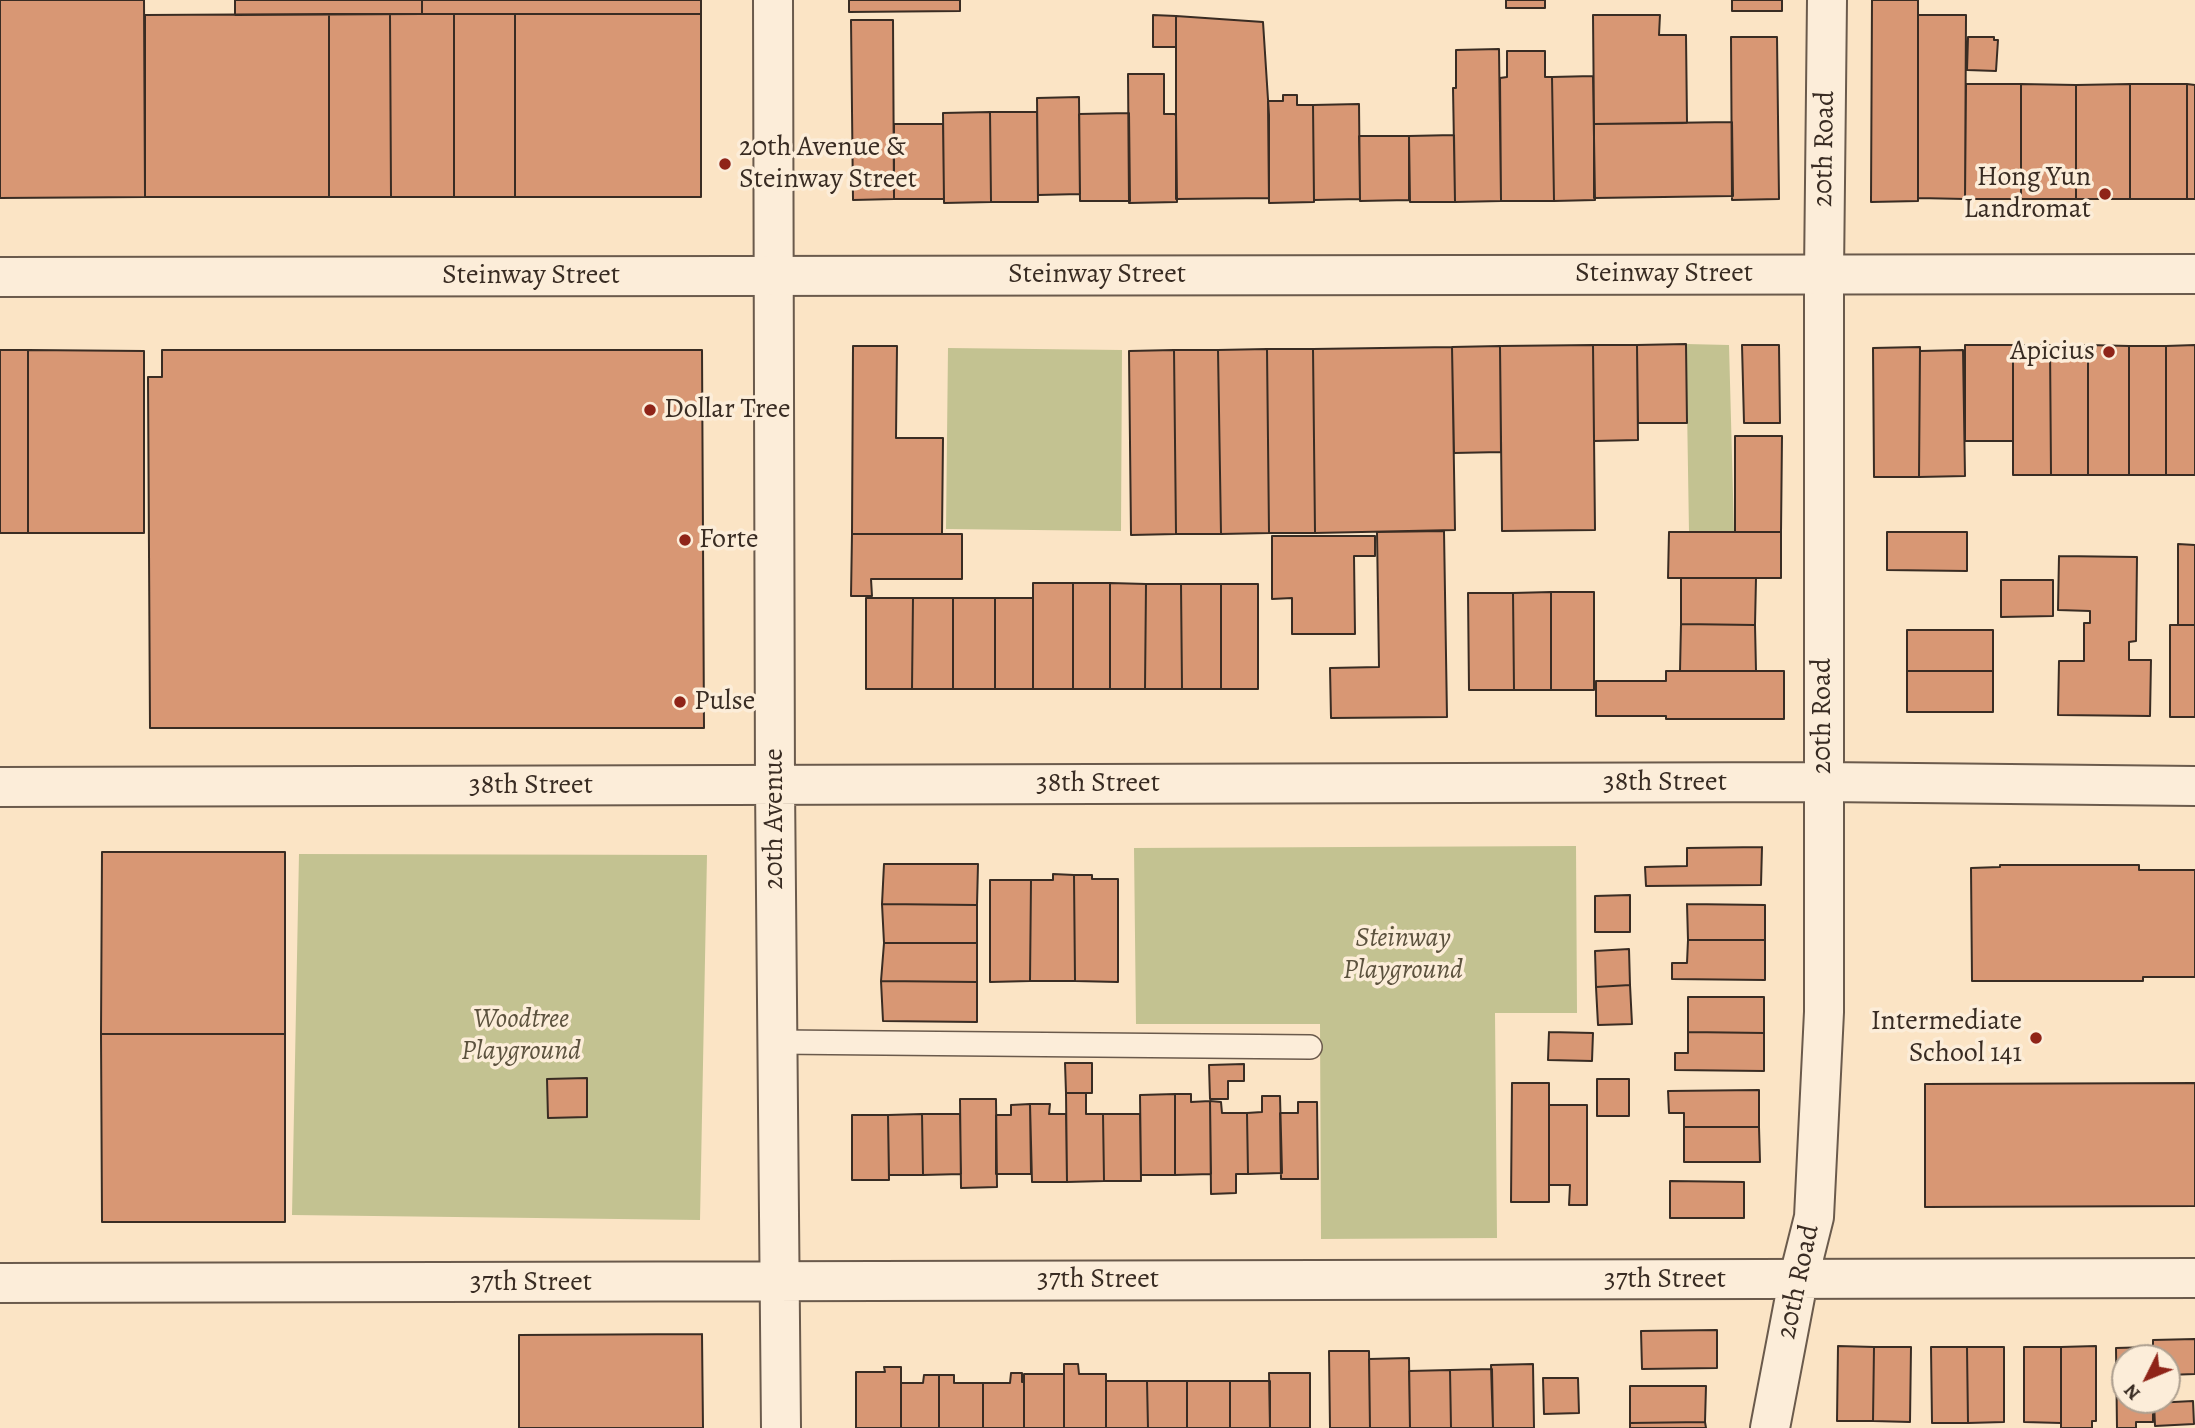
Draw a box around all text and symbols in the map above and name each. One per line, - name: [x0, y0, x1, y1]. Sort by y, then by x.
- street label: 20th Road: [1807, 91, 1843, 207]
- place label: 20th Avenue & Steinway Street: [739, 131, 917, 197]
- marker: 20th Avenue & Steinway Street: [717, 156, 733, 172]
- place label: Hong Yun Landromat: [1963, 161, 2091, 227]
- marker: Hong Yun Landromat: [2097, 186, 2113, 202]
- street label: Steinway Street: [1575, 257, 1753, 291]
- street label: Steinway Street: [1008, 258, 1186, 292]
- street label: Steinway Street: [442, 259, 620, 293]
- place label: Apicius: [2010, 335, 2095, 369]
- marker: Apicius: [2101, 344, 2117, 360]
- place label: Dollar Tree: [664, 393, 791, 427]
- marker: Dollar Tree: [642, 402, 658, 418]
- place label: Forte: [699, 523, 759, 557]
- marker: Forte: [677, 532, 693, 548]
- street label: 20th Road: [1806, 658, 1840, 774]
- place label: Pulse: [694, 685, 755, 719]
- marker: Pulse: [672, 694, 688, 710]
- street label: 20th Avenue: [758, 748, 792, 890]
- street label: 38th Street: [1603, 766, 1727, 800]
- street label: 38th Street: [1036, 767, 1160, 801]
- street label: 38th Street: [469, 769, 593, 803]
- park label: Steinway Playground: [1343, 922, 1463, 988]
- park label: Woodtree Playground: [461, 1003, 581, 1069]
- place label: Intermediate School 141: [1871, 1005, 2022, 1071]
- marker: Intermediate School 141: [2028, 1030, 2044, 1046]
- street label: 20th Road: [1770, 1222, 1828, 1342]
- street label: 37th Street: [1037, 1263, 1159, 1297]
- street label: 37th Street: [1604, 1263, 1726, 1297]
- street label: 37th Street: [470, 1266, 592, 1300]
- north arrow: [2111, 1344, 2181, 1414]
- text: N: [2118, 1378, 2146, 1406]

